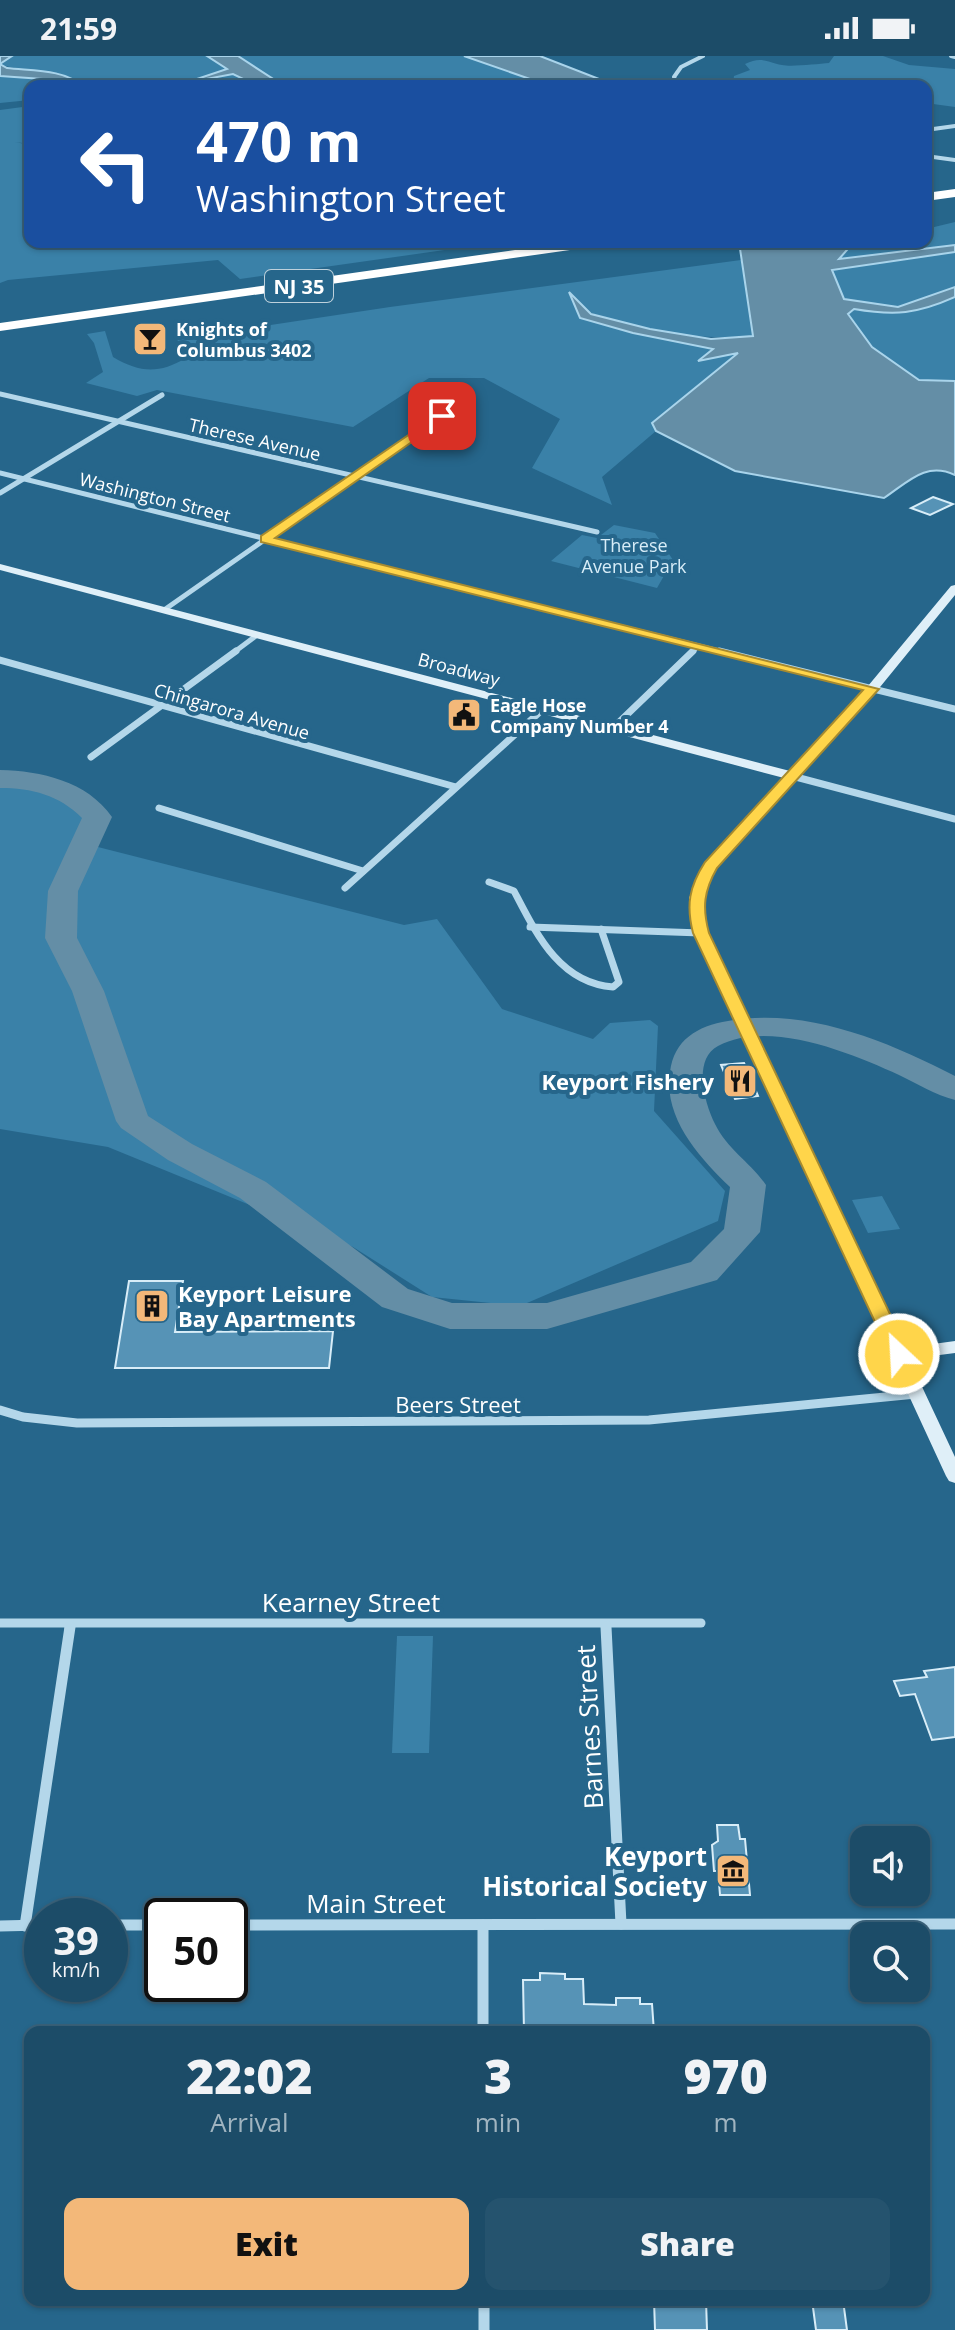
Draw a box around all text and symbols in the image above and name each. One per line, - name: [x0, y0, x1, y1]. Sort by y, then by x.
- text: 21:59: [40, 8, 117, 49]
- text: 470 m: [196, 102, 362, 178]
- icon: left: [64, 112, 168, 216]
- text: Washington Street: [196, 174, 506, 223]
- road number: NJ 35: [265, 270, 333, 302]
- place label: Knights of Columbus 3402: [176, 317, 312, 362]
- bar icon: Knights of Columbus 3402: [131, 320, 169, 358]
- pin: [408, 382, 476, 450]
- icon: arrive: [420, 394, 464, 438]
- street label: Therese Avenue: [187, 412, 323, 466]
- street label: Washington Street: [77, 467, 233, 527]
- park label: Therese Avenue Park: [582, 533, 687, 578]
- street label: Broadway: [415, 647, 504, 692]
- street label: Chingarora Avenue: [151, 677, 313, 745]
- place label: Eagle Hose Company Number 4: [490, 693, 669, 738]
- public building icon: Eagle Hose Company Number 4: [445, 696, 483, 734]
- restaurant icon: Keyport Fishery: [721, 1062, 759, 1100]
- place label: Keyport Fishery: [541, 1066, 714, 1096]
- place label: Keyport Leisure Bay Apartments: [178, 1278, 356, 1333]
- building icon: Keyport Leisure Bay Apartments: [133, 1287, 171, 1325]
- position arrow: [857, 1312, 941, 1396]
- street label: Beers Street: [395, 1389, 521, 1419]
- street label: Kearney Street: [262, 1584, 440, 1620]
- street label: Barnes Street: [567, 1644, 611, 1810]
- map controls: [850, 1826, 930, 2002]
- button: sound: [850, 1826, 930, 1906]
- place label: Keyport Historical Society: [482, 1838, 707, 1904]
- museum icon: Keyport Historical Society: [714, 1852, 752, 1890]
- street label: Main Street: [306, 1885, 446, 1921]
- speed limit sign: 50: [144, 1898, 248, 2002]
- text: 39: [53, 1912, 99, 1967]
- button: search: [850, 1922, 930, 2002]
- text: km/h: [52, 1956, 100, 1983]
- text: 22:02: [186, 2043, 313, 2108]
- text: 3: [484, 2043, 512, 2108]
- text: 970: [683, 2043, 768, 2108]
- text: Arrival: [210, 2104, 288, 2140]
- text: min: [475, 2104, 521, 2140]
- text: m: [714, 2104, 738, 2140]
- button: Exit: [64, 2198, 469, 2290]
- button: Share: [485, 2198, 890, 2290]

